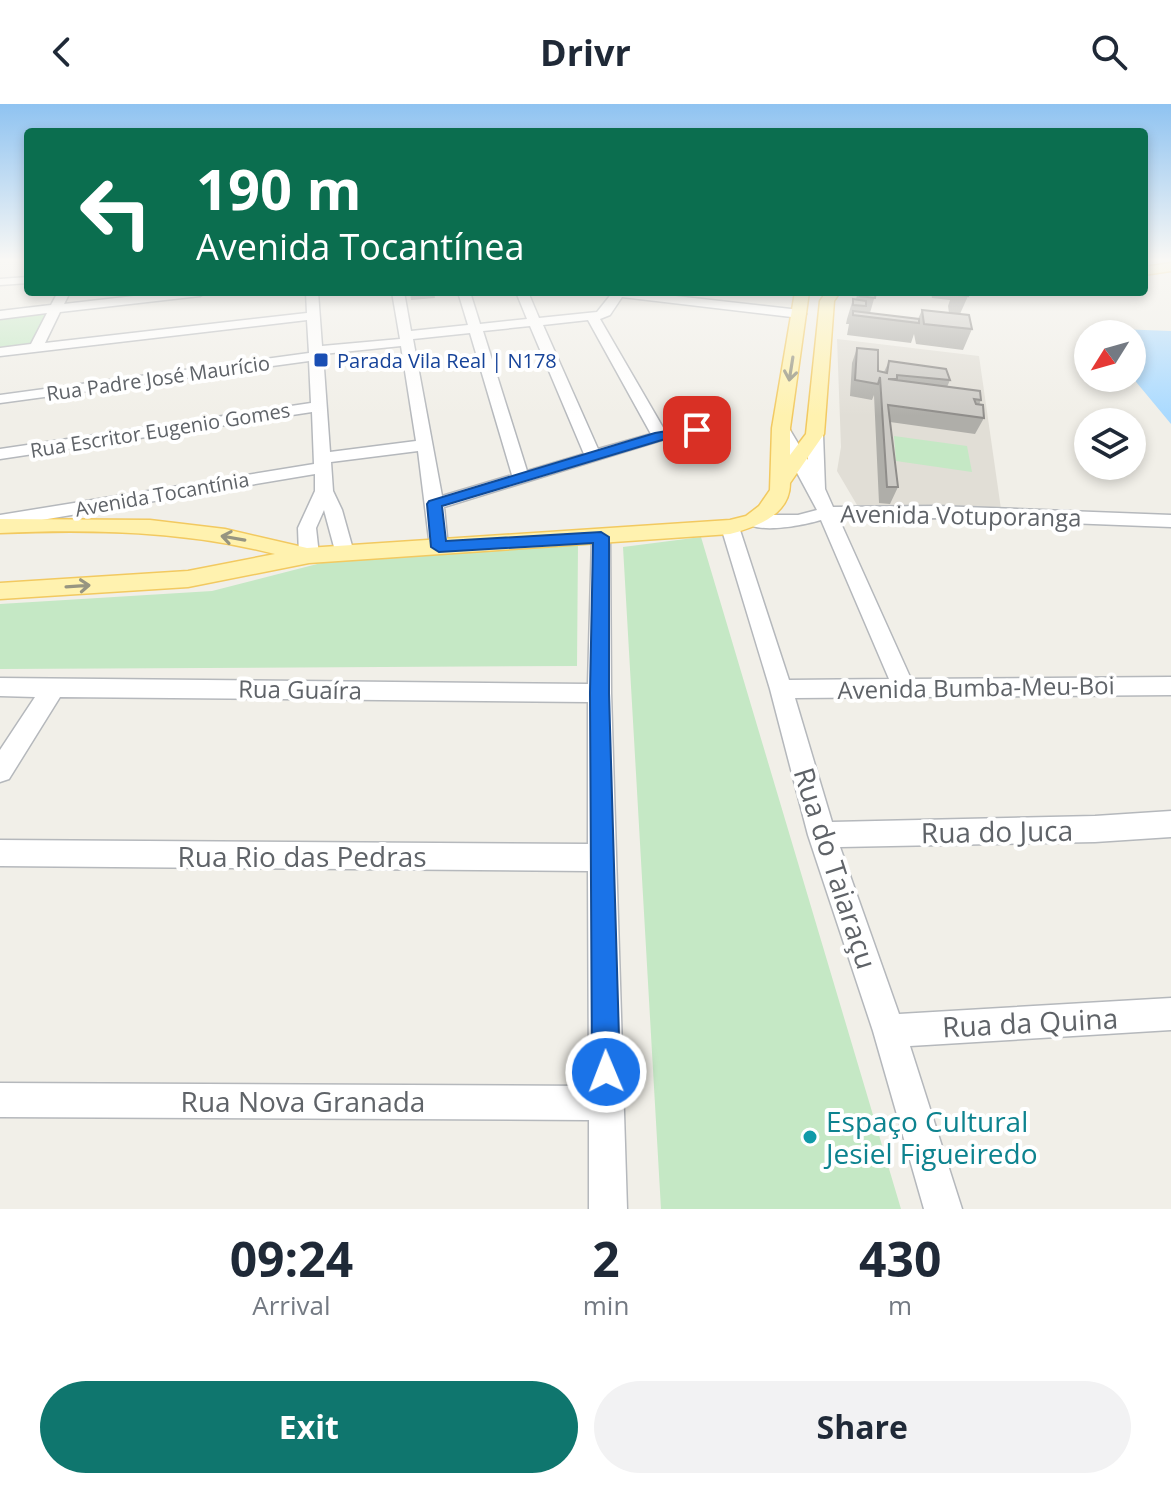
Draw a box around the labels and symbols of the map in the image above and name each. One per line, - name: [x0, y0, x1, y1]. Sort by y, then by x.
- north arrow: [1074, 320, 1146, 392]
- place label: Parada Vila Real | N178: [337, 347, 557, 374]
- street label: Rua Padre José Maurício: [44, 349, 272, 407]
- marker: Parada Vila Real | N178: [312, 351, 330, 369]
- one-way arrow: [783, 356, 798, 381]
- street label: Rua Escritor Eugenio Gomes: [28, 396, 292, 464]
- pin: [663, 396, 731, 464]
- street label: Avenida Tocantínia: [73, 465, 251, 523]
- street label: Avenida Votuporanga: [840, 496, 1082, 534]
- one-way arrow: [221, 530, 246, 545]
- one-way arrow: [64, 578, 91, 593]
- street label: Avenida Bumba-Meu-Boi: [837, 668, 1115, 706]
- street label: Rua Guaíra: [238, 671, 362, 707]
- street label: Rua do Taiaraçu: [786, 762, 886, 974]
- street label: Rua do Juca: [921, 811, 1073, 851]
- street label: Rua Rio das Pedras: [177, 837, 427, 875]
- street label: Rua da Quina: [941, 998, 1119, 1046]
- position arrow: [564, 1030, 648, 1114]
- street label: Rua Nova Granada: [181, 1082, 425, 1120]
- place label: Espaço Cultural Jesiel Figueiredo: [823, 1102, 1038, 1172]
- marker: Espaço Cultural Jesiel Figueiredo: [801, 1128, 819, 1146]

